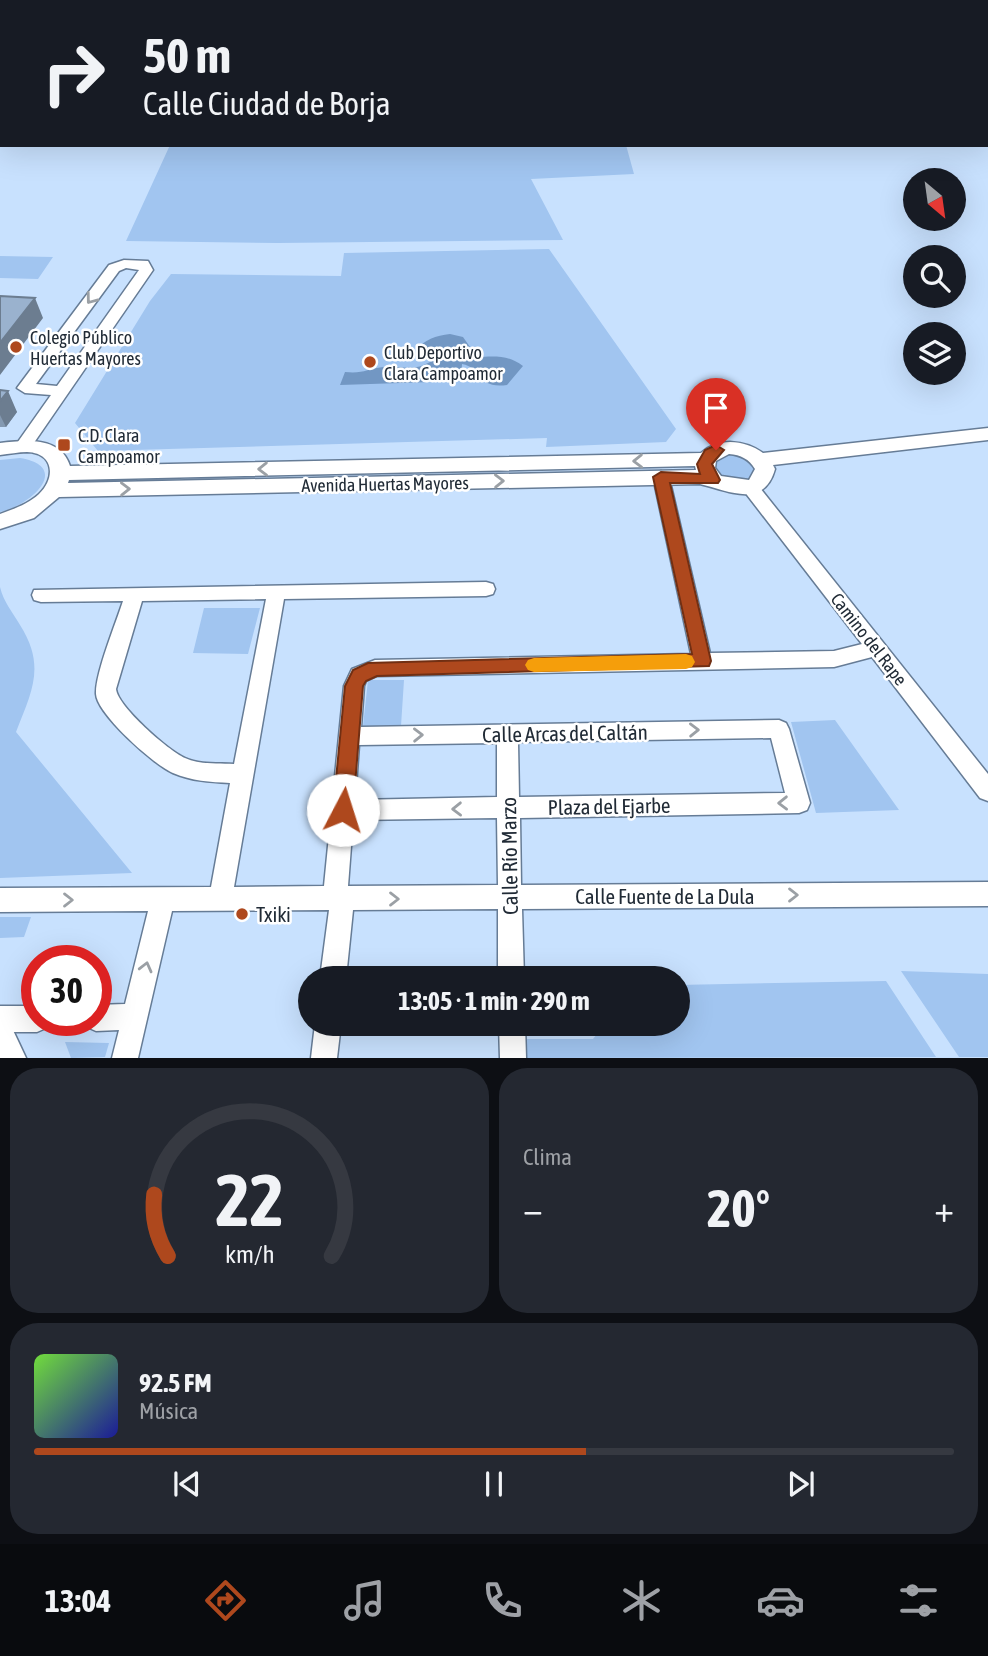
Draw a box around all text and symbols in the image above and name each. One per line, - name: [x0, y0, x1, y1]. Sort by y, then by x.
- text: 50 m: [143, 27, 231, 83]
- icon: right: [28, 28, 119, 119]
- text: Calle Ciudad de Borja: [143, 85, 391, 122]
- north arrow: [903, 168, 966, 231]
- map controls: [903, 168, 966, 385]
- button: search: [903, 245, 966, 308]
- one-way arrow: [87, 291, 99, 304]
- button: layers: [903, 322, 966, 385]
- place label: Colegio Público Huertas Mayores: [30, 327, 141, 369]
- marker: Colegio Público Huertas Mayores: [8, 339, 24, 355]
- place label: Club Deportivo Clara Campoamor: [384, 342, 503, 384]
- marker: Club Deportivo Clara Campoamor: [362, 354, 378, 370]
- pin: [686, 378, 746, 450]
- icon: arrive: [697, 389, 735, 427]
- place label: C.D. Clara Campoamor: [78, 425, 160, 467]
- marker: C.D. Clara Campoamor: [56, 437, 72, 453]
- one-way arrow: [632, 453, 643, 469]
- one-way arrow: [258, 461, 268, 477]
- street label: Avenida Huertas Mayores: [301, 472, 469, 496]
- one-way arrow: [494, 474, 505, 489]
- one-way arrow: [120, 481, 131, 497]
- street label: Camino del Rape: [826, 589, 912, 689]
- street label: Calle Arcas del Caltán: [482, 720, 648, 746]
- one-way arrow: [690, 722, 700, 738]
- one-way arrow: [413, 727, 424, 743]
- position arrow: [306, 773, 380, 847]
- street label: Plaza del Ejarbe: [547, 793, 671, 819]
- one-way arrow: [777, 795, 788, 811]
- street label: Calle Río Marzo: [496, 797, 522, 915]
- one-way arrow: [452, 801, 463, 816]
- street label: Calle Fuente de La Dula: [575, 884, 755, 908]
- one-way arrow: [788, 887, 798, 903]
- one-way arrow: [389, 891, 399, 907]
- one-way arrow: [63, 892, 74, 908]
- place label: Txiki: [256, 902, 291, 926]
- marker: Txiki: [234, 906, 250, 922]
- speed limit sign: 30: [21, 945, 112, 1036]
- one-way arrow: [138, 961, 153, 973]
- text: 13:05 · 1 min · 290 m: [398, 986, 590, 1016]
- text: Clima: [523, 1144, 572, 1170]
- text: 22: [215, 1159, 284, 1242]
- text: 20°: [707, 1178, 770, 1238]
- text: −: [523, 1187, 543, 1230]
- text: +: [934, 1187, 954, 1230]
- text: km/h: [225, 1240, 274, 1268]
- text: 92.5 FM: [139, 1368, 212, 1398]
- text: Música: [139, 1398, 198, 1424]
- icon: previous: [168, 1465, 206, 1503]
- icon: pause: [475, 1465, 513, 1503]
- icon: next: [782, 1465, 820, 1503]
- icon: directions: [201, 1576, 250, 1625]
- icon: music: [340, 1576, 389, 1625]
- icon: phone: [478, 1576, 527, 1625]
- icon: climate: [617, 1576, 666, 1625]
- icon: car: [756, 1576, 805, 1625]
- icon: filters: [894, 1576, 943, 1625]
- text: 13:04: [45, 1582, 111, 1619]

